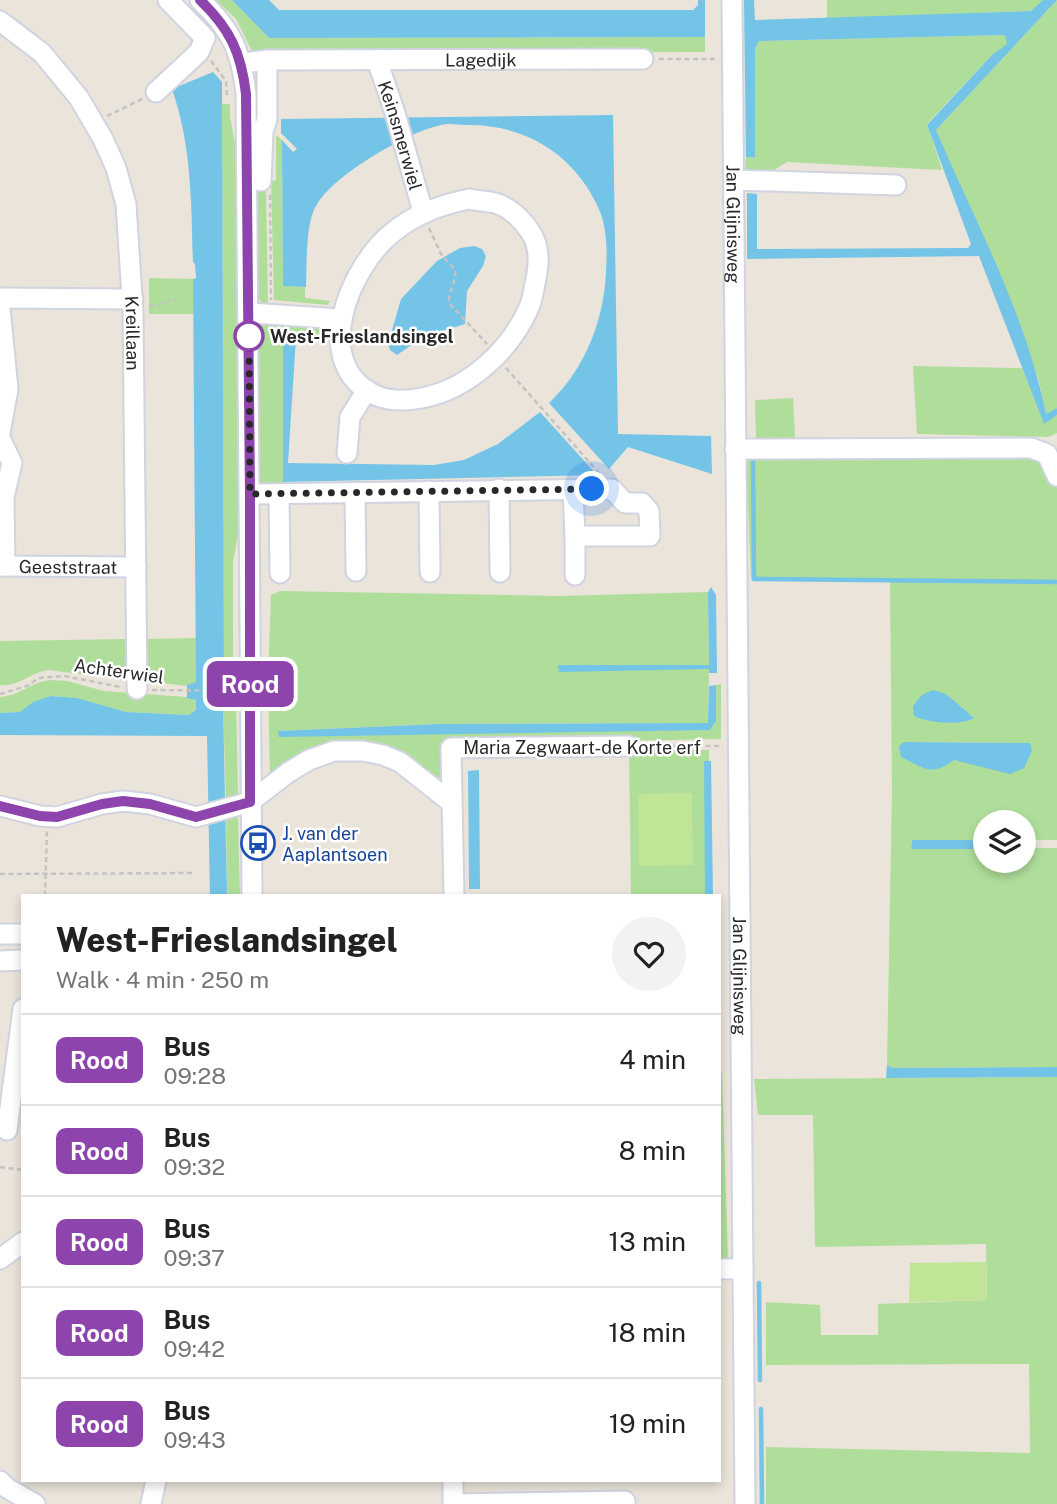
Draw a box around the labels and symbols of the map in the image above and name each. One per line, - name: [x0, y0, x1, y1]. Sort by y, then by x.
- street label: Lagedijk: [445, 49, 517, 70]
- street label: Keinsmerwiel: [374, 78, 427, 192]
- street label: Jan Glijnisweg: [723, 165, 745, 283]
- street label: Kreillaan: [121, 295, 144, 371]
- marker: West-Frieslandsingel: [234, 321, 264, 351]
- place label: West-Frieslandsingel: [270, 326, 454, 347]
- your location: [574, 471, 609, 506]
- street label: Geeststraat: [19, 556, 117, 577]
- street label: Achterwiel: [73, 654, 165, 688]
- line badge: Rood: [201, 661, 299, 707]
- street label: Maria Zegwaart-de Korte erf: [463, 737, 701, 758]
- place label: J. van der Aaplantsoen: [282, 823, 388, 865]
- bus stop icon: J. van der Aaplantsoen: [239, 824, 277, 862]
- street label: Jan Glijnisweg: [729, 916, 751, 1035]

